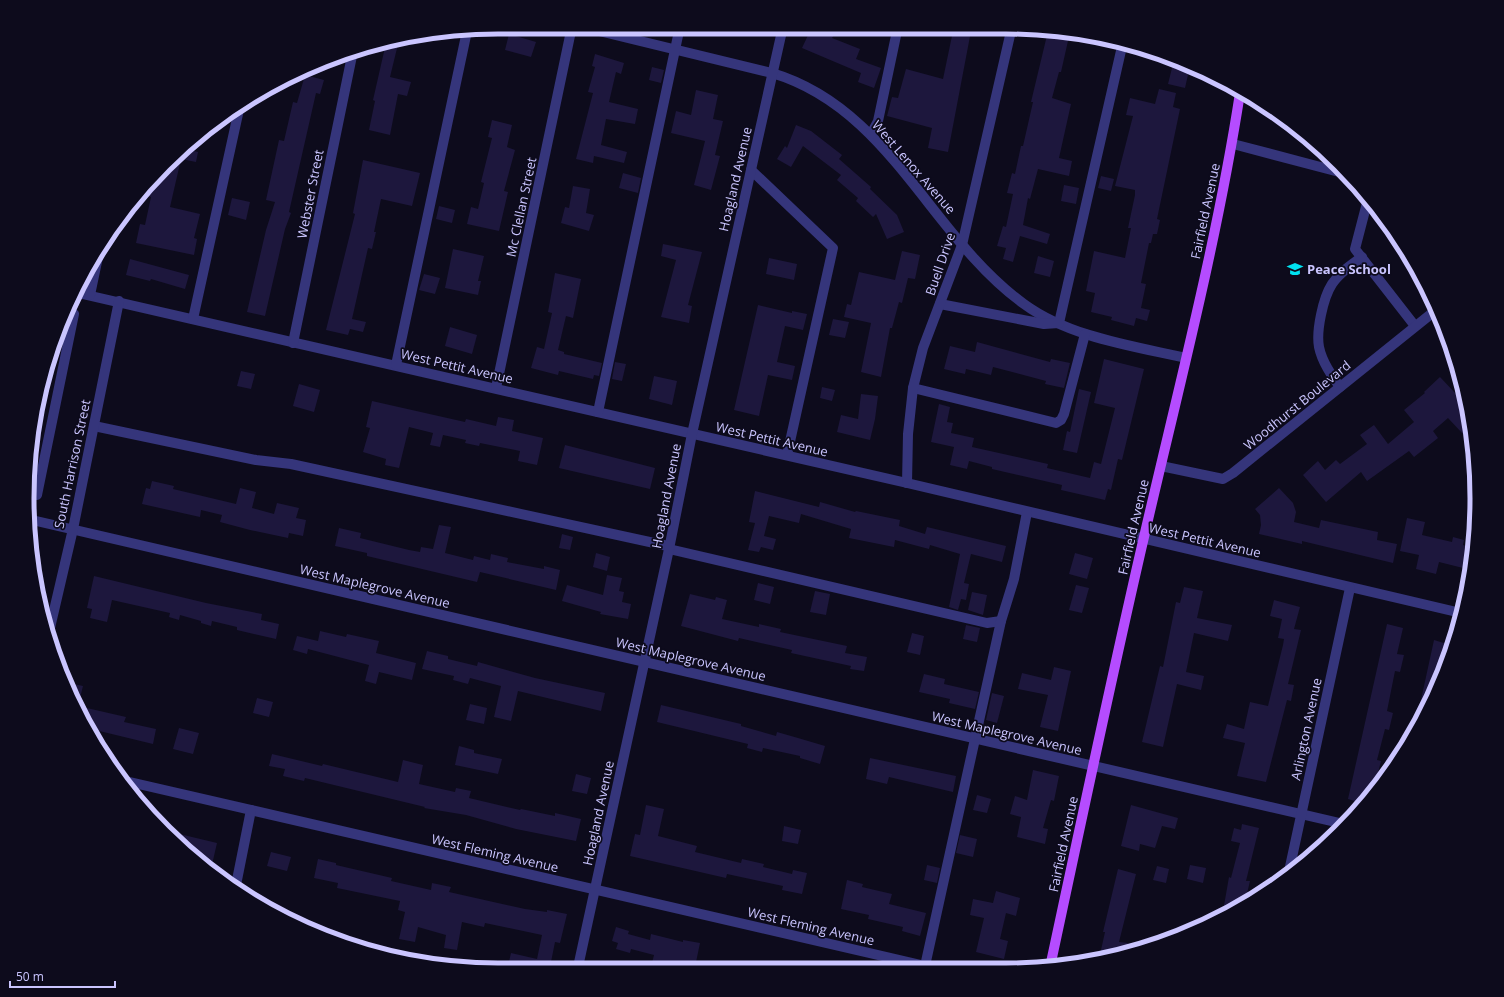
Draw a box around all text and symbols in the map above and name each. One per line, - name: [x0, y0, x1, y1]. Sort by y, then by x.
- street label: West Lenox Avenue: [868, 116, 960, 218]
- street label: Hoagland Avenue: [714, 125, 756, 233]
- street label: Webster Street: [293, 148, 328, 240]
- street label: Mc Clellan Street: [502, 155, 540, 259]
- street label: Fairfield Avenue: [1186, 162, 1224, 260]
- street label: Buell Drive: [921, 230, 959, 298]
- school or university icon: Peace School: [1286, 260, 1304, 278]
- place label: Peace School: [1307, 260, 1391, 278]
- street label: West Pettit Avenue: [399, 344, 515, 388]
- street label: Woodhurst Boulevard: [1240, 356, 1354, 454]
- street label: South Harrison Street: [50, 398, 95, 530]
- street label: West Pettit Avenue: [714, 417, 830, 461]
- street label: Hoagland Avenue: [647, 442, 685, 550]
- street label: Fairfield Avenue: [1113, 478, 1153, 576]
- street label: West Pettit Avenue: [1147, 518, 1263, 562]
- street label: West Maplegrove Avenue: [298, 560, 452, 612]
- street label: West Maplegrove Avenue: [614, 633, 768, 685]
- street label: Arlington Avenue: [1286, 676, 1326, 782]
- street label: West Maplegrove Avenue: [930, 707, 1084, 759]
- street label: Hoagland Avenue: [578, 759, 618, 867]
- street label: Fairfield Avenue: [1044, 795, 1082, 893]
- street label: West Fleming Avenue: [430, 830, 560, 876]
- street label: West Fleming Avenue: [746, 903, 876, 949]
- scale bar: [10, 963, 115, 989]
- text: 50 m: [16, 968, 44, 985]

